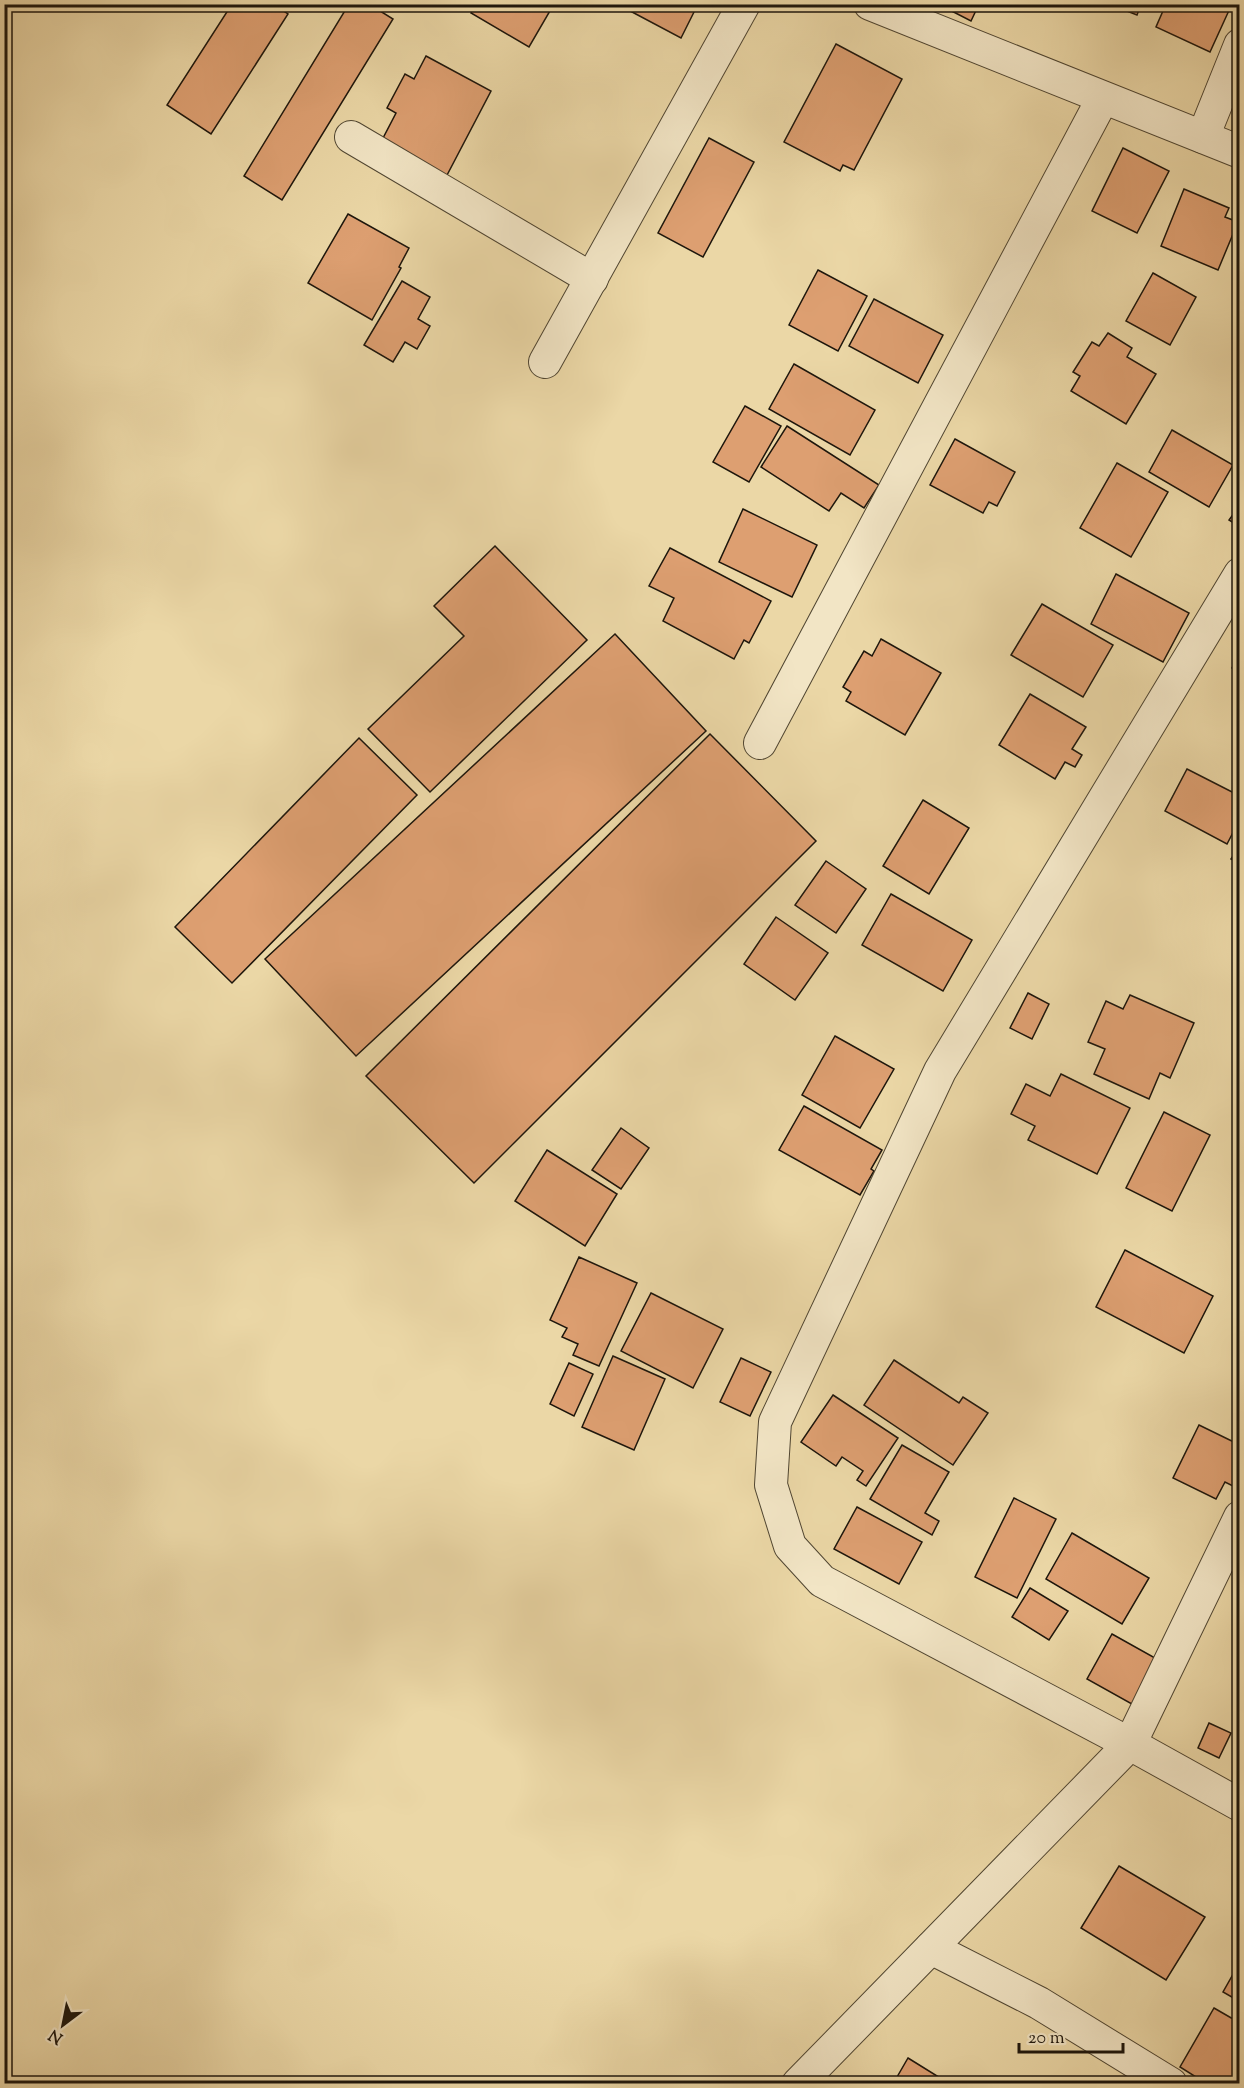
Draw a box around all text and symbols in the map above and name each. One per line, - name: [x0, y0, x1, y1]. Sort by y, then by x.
- north arrow: [33, 1995, 93, 2055]
- scale bar: [1019, 2016, 1122, 2054]
- text: N: [45, 2022, 68, 2049]
- text: 20 m: [1028, 2026, 1065, 2052]

